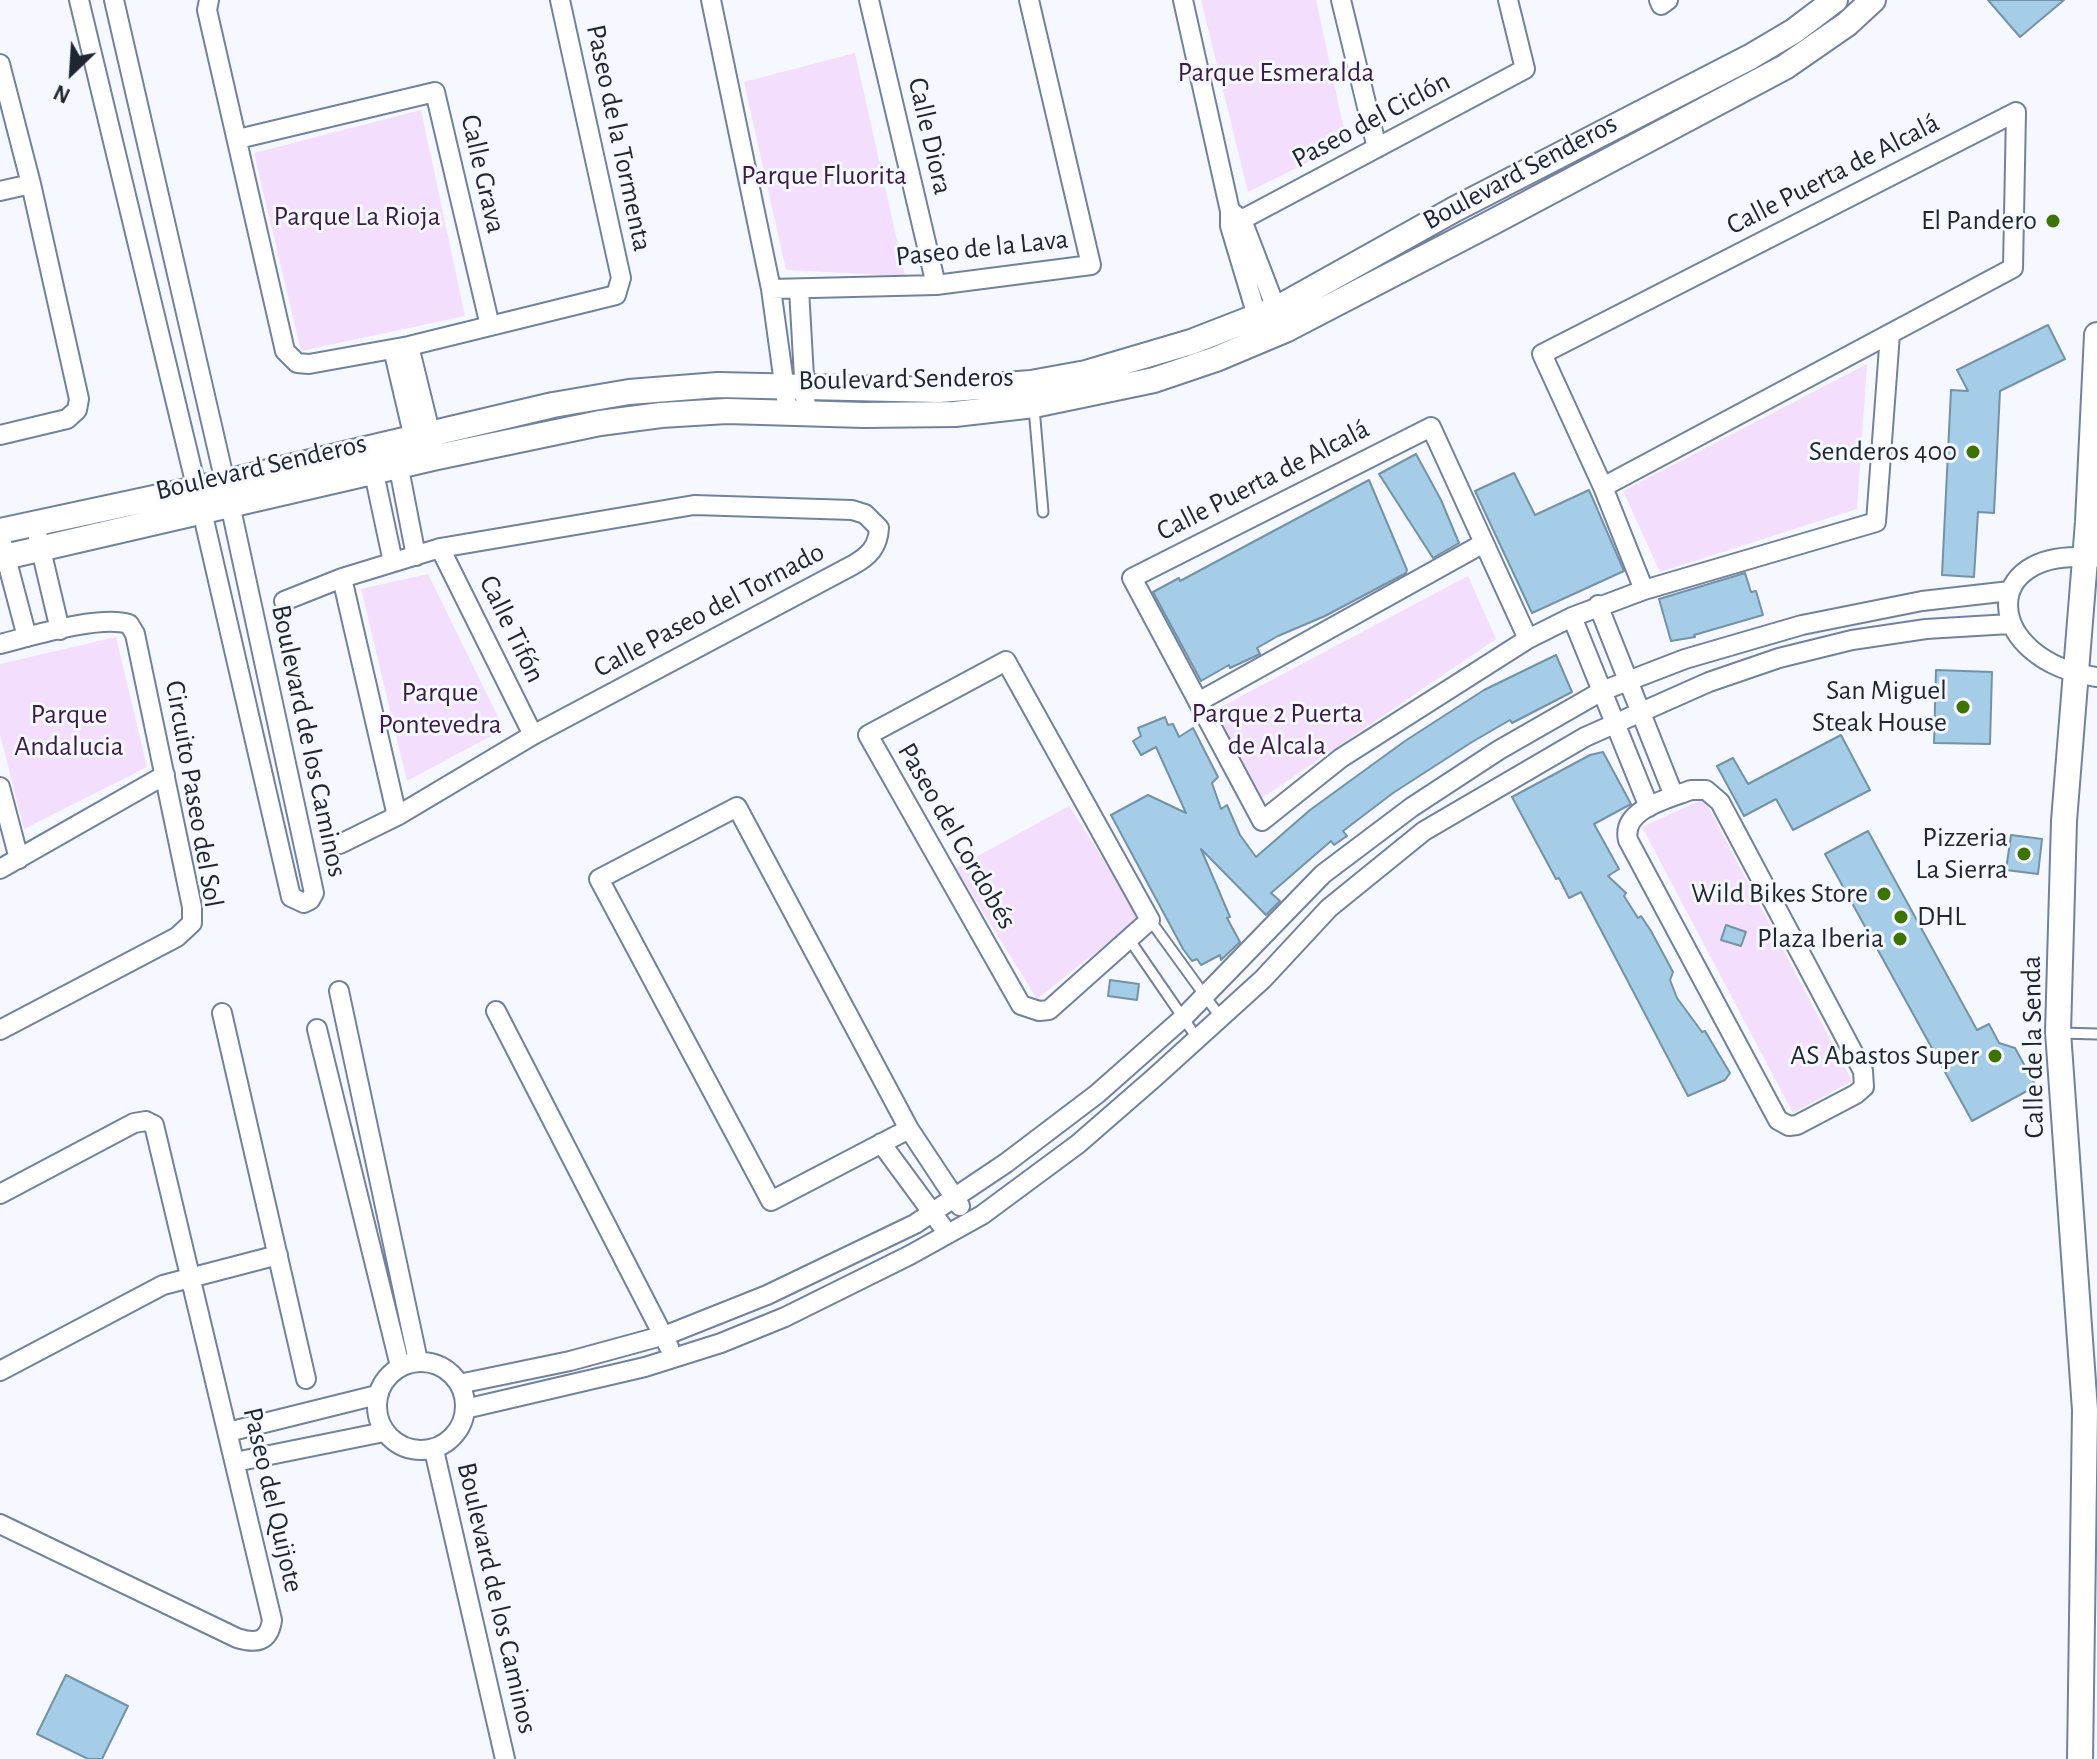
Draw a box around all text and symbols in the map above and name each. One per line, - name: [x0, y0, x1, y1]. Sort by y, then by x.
- street label: Paseo de la Tormenta: [579, 22, 659, 254]
- north arrow: [32, 32, 112, 112]
- park label: Parque Esmeralda: [1178, 56, 1374, 90]
- street label: Paseo del Ciclón: [1286, 64, 1456, 176]
- street label: Calle Diora: [900, 74, 960, 198]
- text: N: [50, 81, 73, 107]
- street label: Calle Puerta de Alcalá: [1721, 106, 1945, 242]
- street label: Boulevard Senderos: [1417, 107, 1623, 237]
- street label: Calle Grava: [453, 111, 513, 237]
- park label: Parque Fluorita: [741, 159, 907, 193]
- park label: Parque La Rioja: [273, 200, 441, 234]
- place label: El Pandero: [1921, 204, 2037, 238]
- marker: El Pandero: [2044, 212, 2062, 230]
- street label: Paseo de la Lava: [894, 222, 1070, 274]
- street label: Boulevard Senderos: [798, 360, 1014, 398]
- street label: Calle Puerta de Alcalá: [1151, 412, 1375, 548]
- street label: Boulevard Senderos: [152, 426, 370, 508]
- place label: Senderos 400: [1809, 435, 1957, 469]
- marker: Senderos 400: [1964, 443, 1982, 461]
- street label: Calle Paseo del Tornado: [588, 535, 830, 685]
- street label: Calle Tifón: [472, 570, 552, 688]
- street label: Boulevard de los Caminos: [264, 602, 354, 880]
- place label: San Miguel Steak House: [1812, 674, 1947, 740]
- park label: Parque Pontevedra: [378, 676, 502, 742]
- street label: Circuito Paseo del Sol: [158, 678, 230, 910]
- park label: Parque 2 Puerta de Alcala: [1191, 697, 1363, 763]
- park label: Parque Andalucia: [14, 698, 124, 764]
- marker: San Miguel Steak House: [1954, 698, 1972, 716]
- street label: Paseo del Cordobés: [890, 737, 1024, 935]
- place label: Pizzeria La Sierra: [1915, 821, 2008, 887]
- marker: Pizzeria La Sierra: [2015, 845, 2033, 863]
- place label: Wild Bikes Store: [1691, 877, 1868, 911]
- marker: Wild Bikes Store: [1875, 885, 1893, 903]
- place label: DHL: [1917, 900, 1966, 934]
- marker: DHL: [1892, 908, 1910, 926]
- place label: Plaza Iberia: [1757, 922, 1884, 956]
- marker: Plaza Iberia: [1891, 930, 1909, 948]
- street label: Calle de la Senda: [2015, 955, 2051, 1139]
- place label: AS Abastos Super: [1790, 1039, 1979, 1073]
- marker: AS Abastos Super: [1986, 1047, 2004, 1065]
- street label: Paseo del Quijote: [235, 1404, 311, 1596]
- street label: Boulevard de los Caminos: [449, 1459, 545, 1737]

